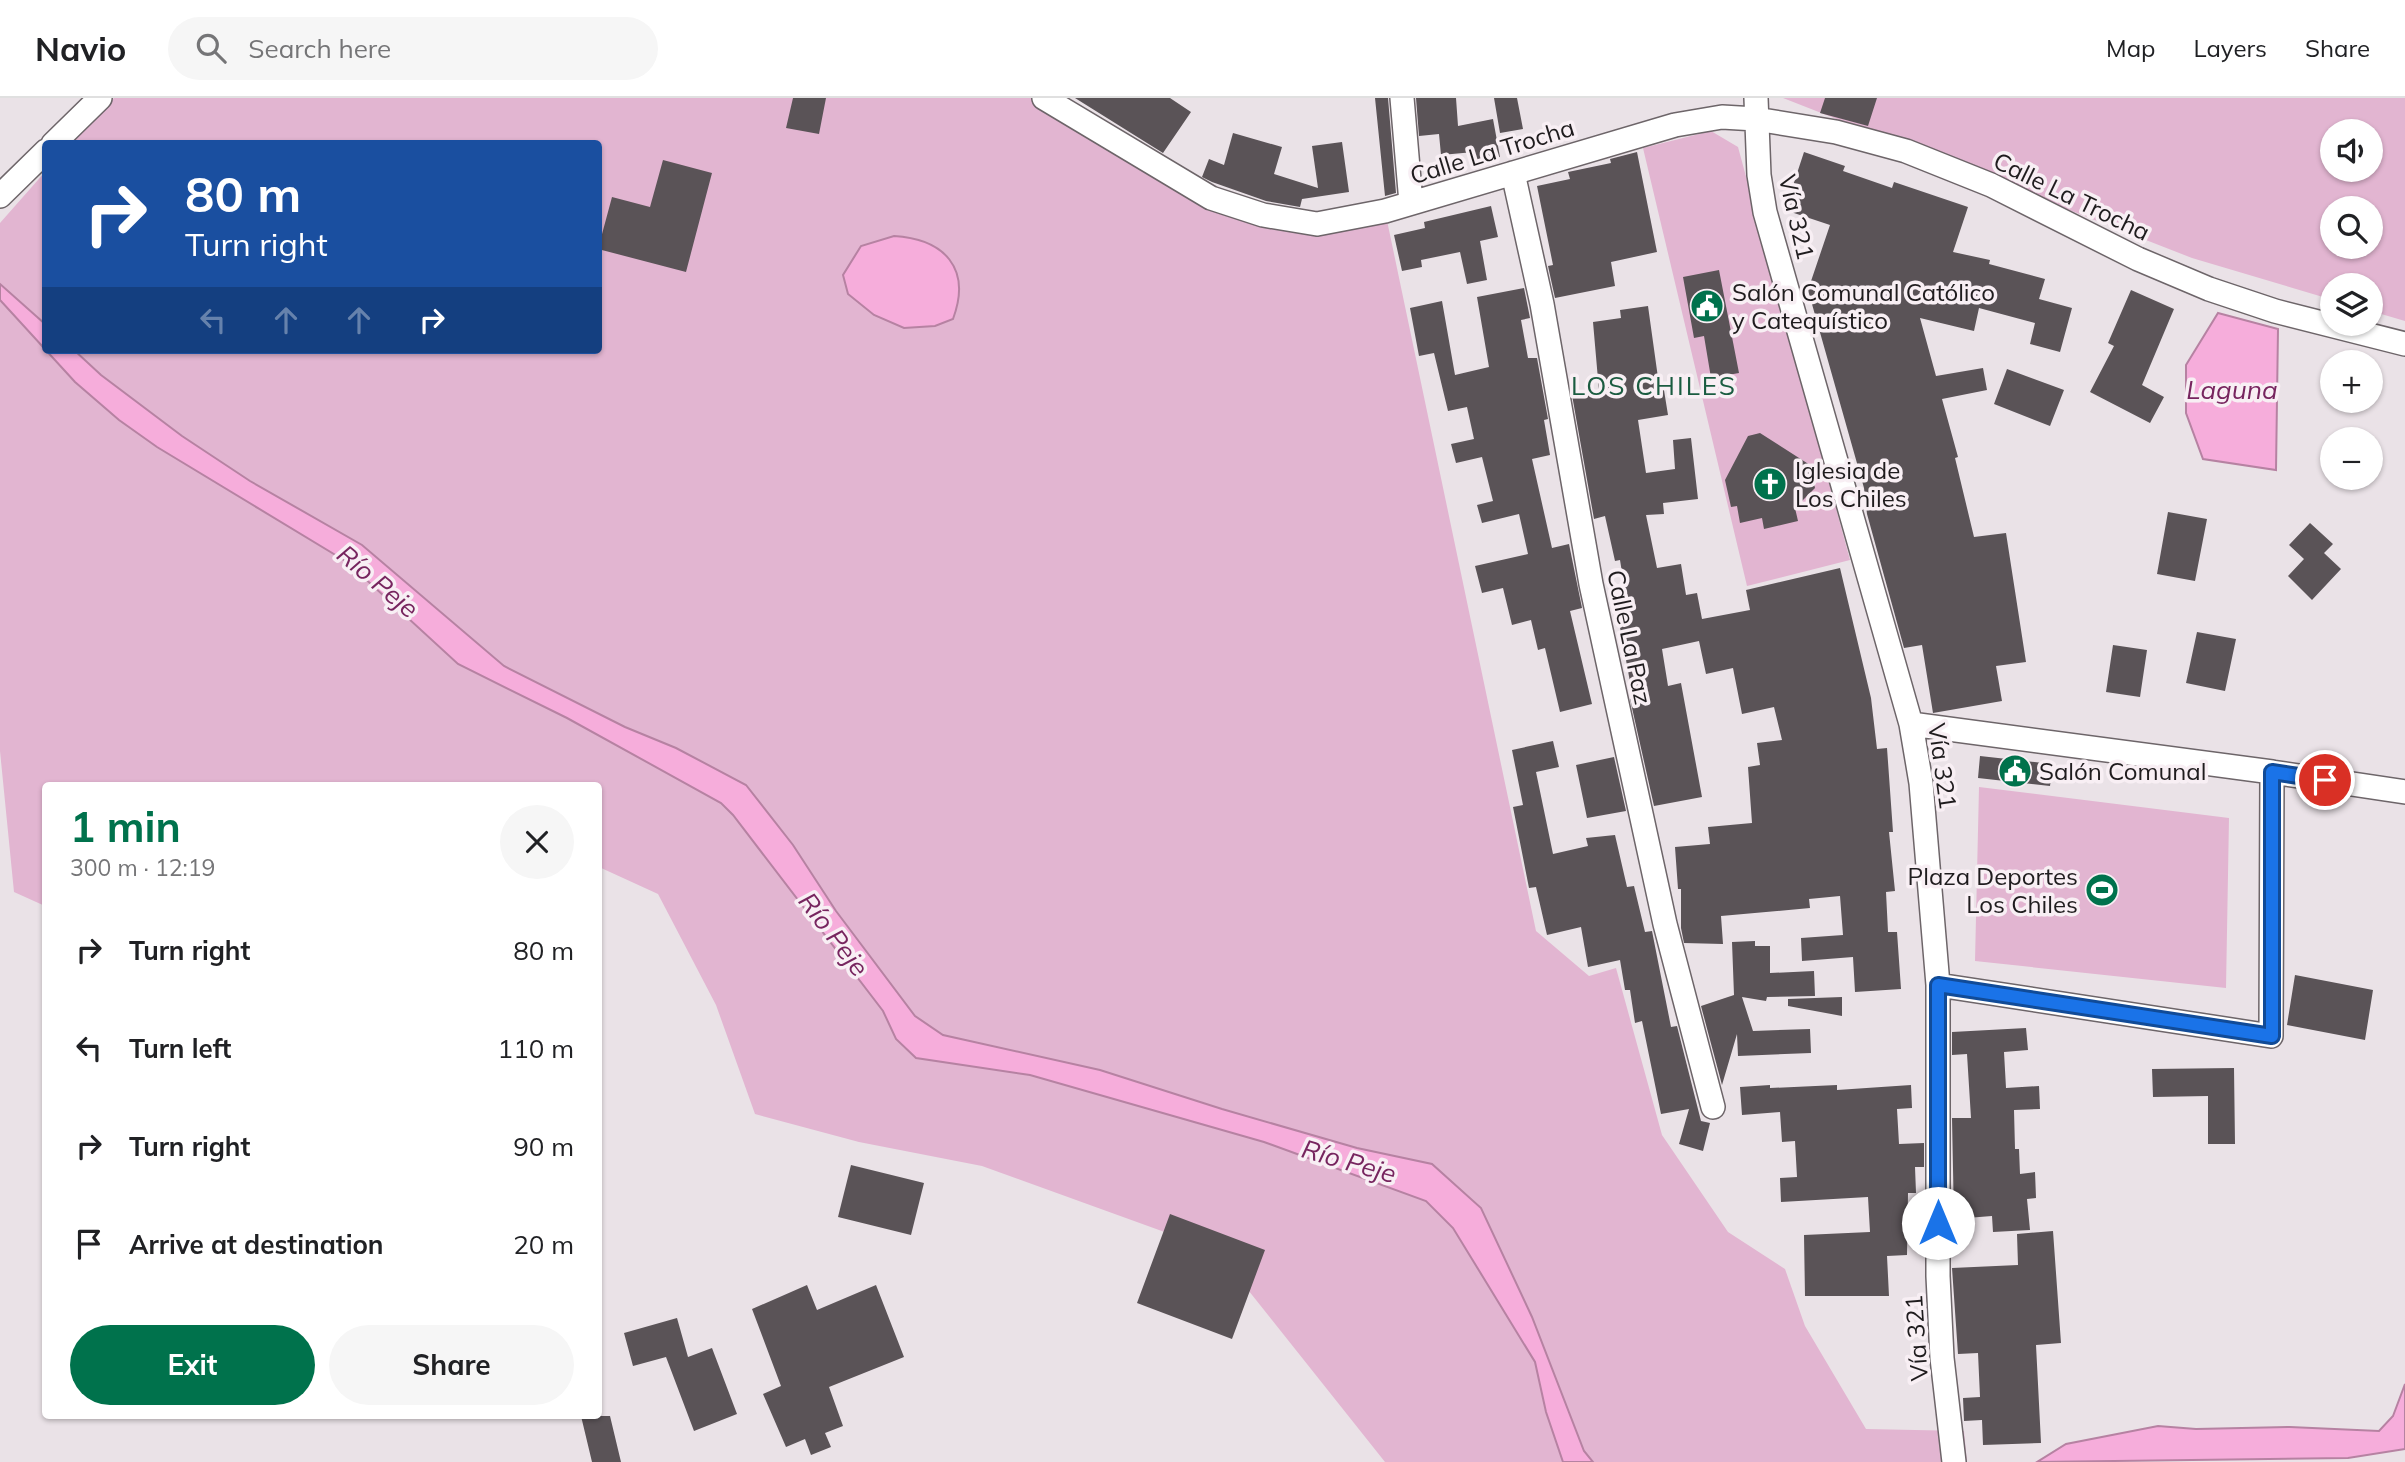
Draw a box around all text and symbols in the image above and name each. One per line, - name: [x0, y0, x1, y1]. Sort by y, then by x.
- search box: [168, 17, 658, 80]
- text: Navio: [35, 28, 126, 69]
- icon: search: [192, 29, 230, 67]
- text: Search here: [248, 32, 391, 65]
- text: Map: [2106, 33, 2155, 63]
- text: Layers: [2193, 33, 2267, 63]
- text: Share: [2305, 33, 2370, 63]
- street label: Calle La Trocha: [1406, 112, 1578, 190]
- map controls: [2320, 119, 2383, 490]
- button: sound: [2320, 119, 2383, 182]
- street label: Calle La Trocha: [1989, 145, 2155, 247]
- text: 80 m: [185, 163, 301, 224]
- icon: right: [70, 168, 161, 259]
- street label: Vía 321: [1773, 172, 1821, 262]
- button: search: [2320, 196, 2383, 259]
- text: Turn right: [185, 224, 328, 264]
- button: layers: [2320, 273, 2383, 336]
- place label: Salón Comunal Católico y Catequístico: [1732, 277, 1995, 335]
- public building icon: Salón Comunal Católico y Catequístico: [1688, 287, 1726, 325]
- icon: left: [194, 301, 232, 339]
- icon: ahead: [267, 301, 305, 339]
- icon: ahead: [340, 301, 378, 339]
- icon: right: [413, 301, 451, 339]
- button: +: [2320, 350, 2383, 413]
- district label: LOS CHILES: [1571, 369, 1737, 402]
- water label: Laguna: [2186, 373, 2278, 406]
- button: −: [2320, 427, 2383, 490]
- place label: Iglesia de Los Chiles: [1795, 455, 1907, 513]
- church icon: Iglesia de Los Chiles: [1751, 465, 1789, 503]
- water label: Río Peje: [330, 537, 426, 625]
- street label: Calle La Paz: [1601, 567, 1659, 707]
- street label: Vía 321: [1922, 721, 1964, 811]
- pin: [2295, 750, 2355, 810]
- public building icon: Salón Comunal: [1996, 752, 2034, 790]
- place label: Salón Comunal: [2039, 756, 2206, 786]
- icon: arrive: [2306, 761, 2344, 799]
- text: 1 min: [70, 800, 181, 853]
- button: close: [500, 805, 574, 879]
- text: 300 m · 12:19: [70, 853, 215, 882]
- place label: Plaza Deportes Los Chiles: [1908, 861, 2078, 919]
- sports icon: Plaza Deportes Los Chiles: [2083, 871, 2121, 909]
- water label: Río Peje: [792, 885, 876, 983]
- icon: right: [70, 931, 108, 969]
- text: Turn right: [129, 934, 250, 967]
- text: 80 m: [513, 934, 574, 967]
- icon: left: [70, 1029, 108, 1067]
- text: Turn left: [129, 1032, 231, 1065]
- text: 110 m: [498, 1032, 574, 1065]
- icon: right: [70, 1127, 108, 1165]
- text: Turn right: [129, 1130, 250, 1163]
- text: 90 m: [513, 1130, 574, 1163]
- water label: Río Peje: [1298, 1132, 1400, 1190]
- position arrow: [1901, 1186, 1975, 1260]
- icon: arrive: [70, 1225, 108, 1263]
- text: Arrive at destination: [129, 1228, 384, 1261]
- text: 20 m: [513, 1228, 574, 1261]
- street label: Vía 321: [1898, 1294, 1934, 1382]
- button: Exit: [70, 1325, 315, 1405]
- button: Share: [329, 1325, 574, 1405]

